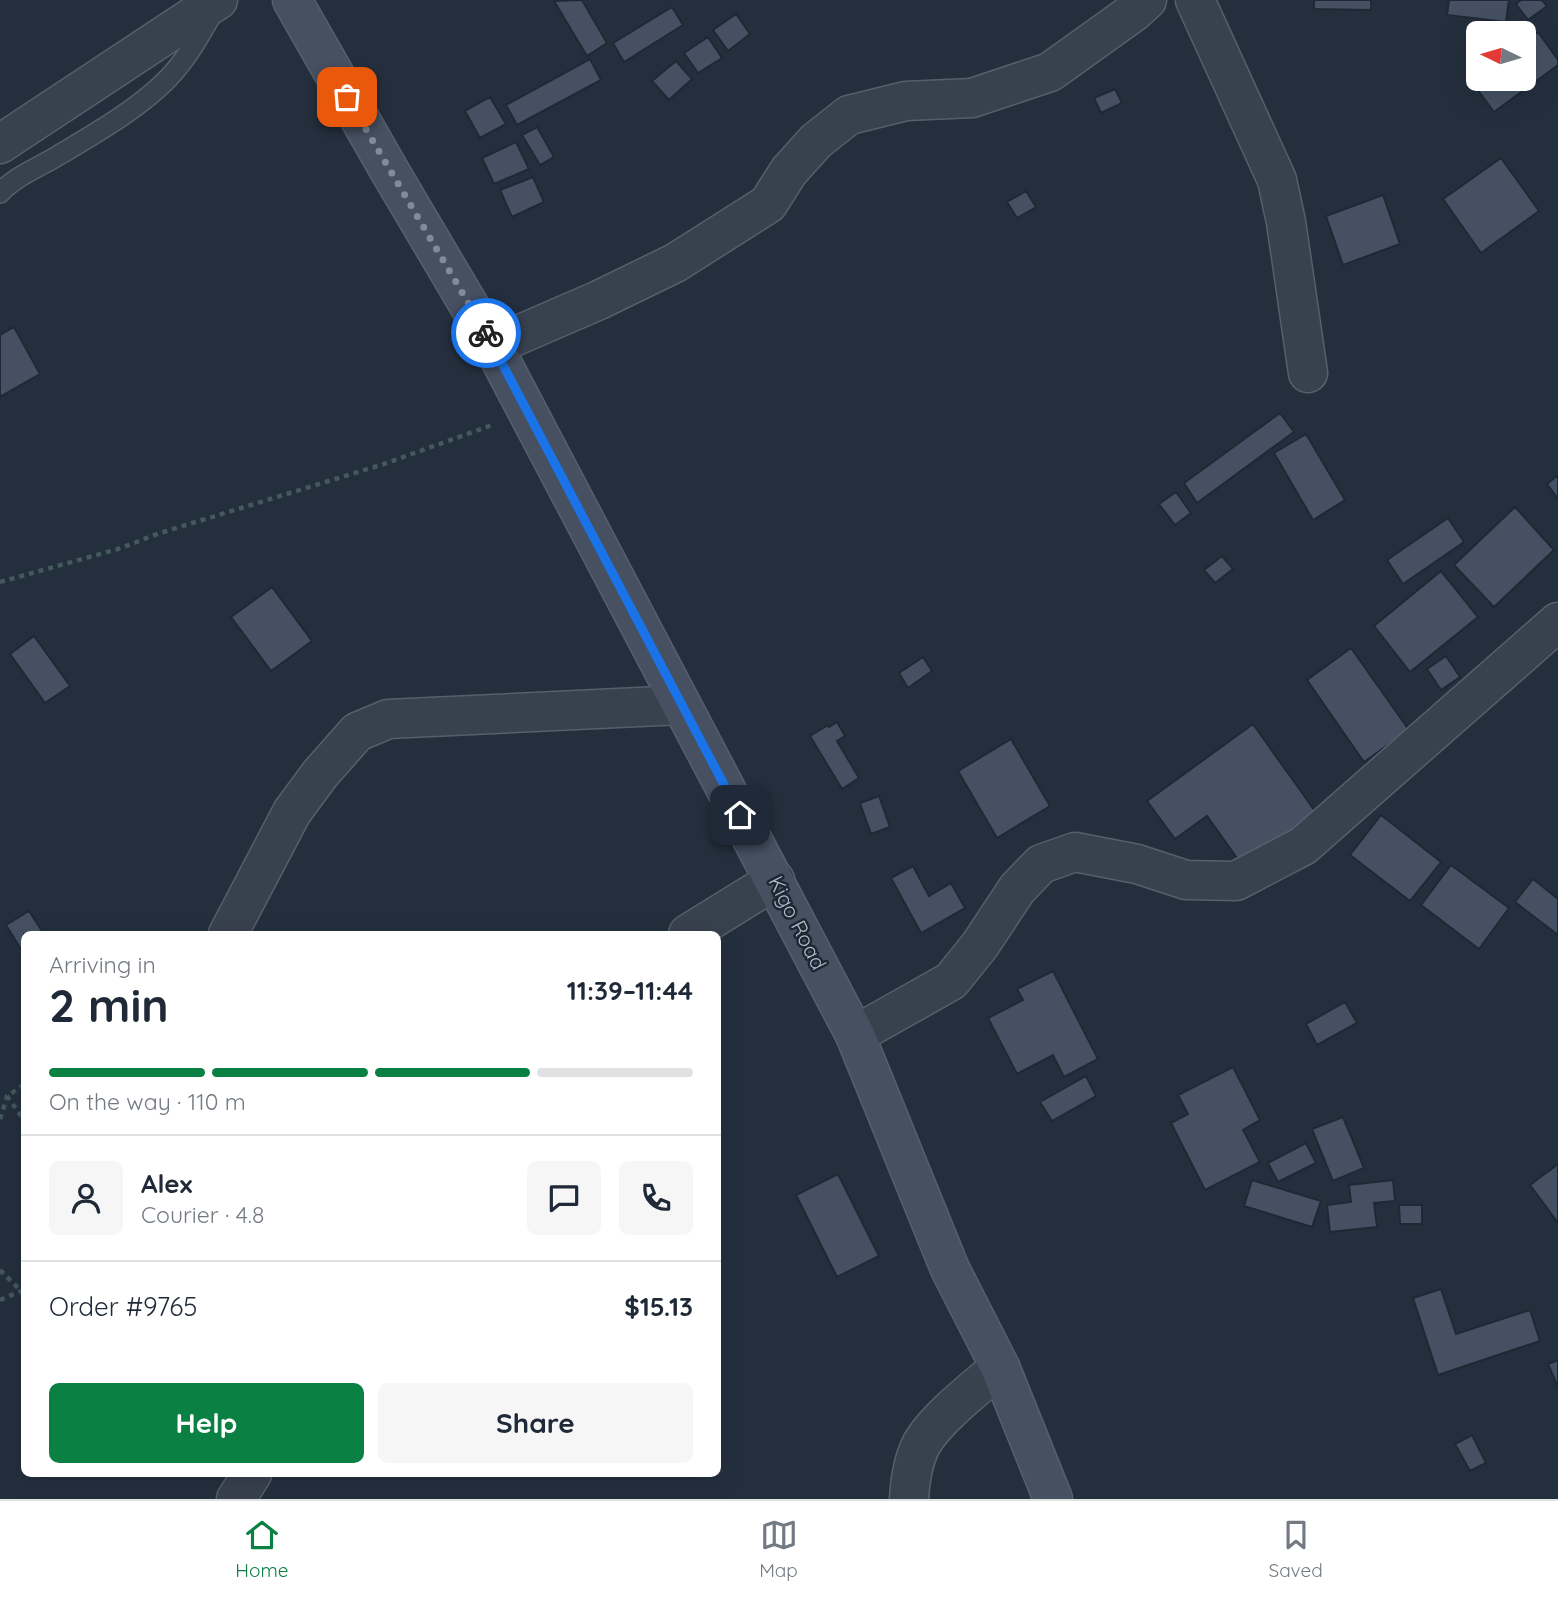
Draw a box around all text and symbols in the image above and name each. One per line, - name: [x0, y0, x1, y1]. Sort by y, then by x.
- north arrow: [1466, 21, 1536, 91]
- map controls: [1466, 21, 1536, 91]
- pin: [317, 67, 377, 127]
- icon: bag: [328, 78, 366, 116]
- courier: [451, 298, 521, 368]
- icon: bike: [467, 314, 505, 352]
- pin: [710, 785, 770, 845]
- icon: home: [721, 796, 759, 834]
- street label: Kigo Road: [763, 871, 833, 974]
- text: Arriving in: [49, 950, 156, 979]
- text: 11:39–11:44: [567, 974, 693, 1007]
- text: 2 min: [49, 976, 169, 1034]
- text: On the way · 110 m: [49, 1087, 246, 1116]
- button: person: [49, 1161, 123, 1235]
- button: chat: [527, 1161, 601, 1235]
- button: phone: [619, 1161, 693, 1235]
- text: Alex: [141, 1167, 192, 1200]
- text: Courier · 4.8: [141, 1200, 264, 1229]
- text: Order #9765: [49, 1290, 197, 1323]
- text: $15.13: [624, 1290, 693, 1323]
- button: Help: [49, 1383, 364, 1463]
- button: Share: [378, 1383, 693, 1463]
- tab: Home: [235, 1516, 289, 1582]
- tab: Map: [759, 1516, 798, 1582]
- tab: Saved: [1269, 1516, 1323, 1582]

